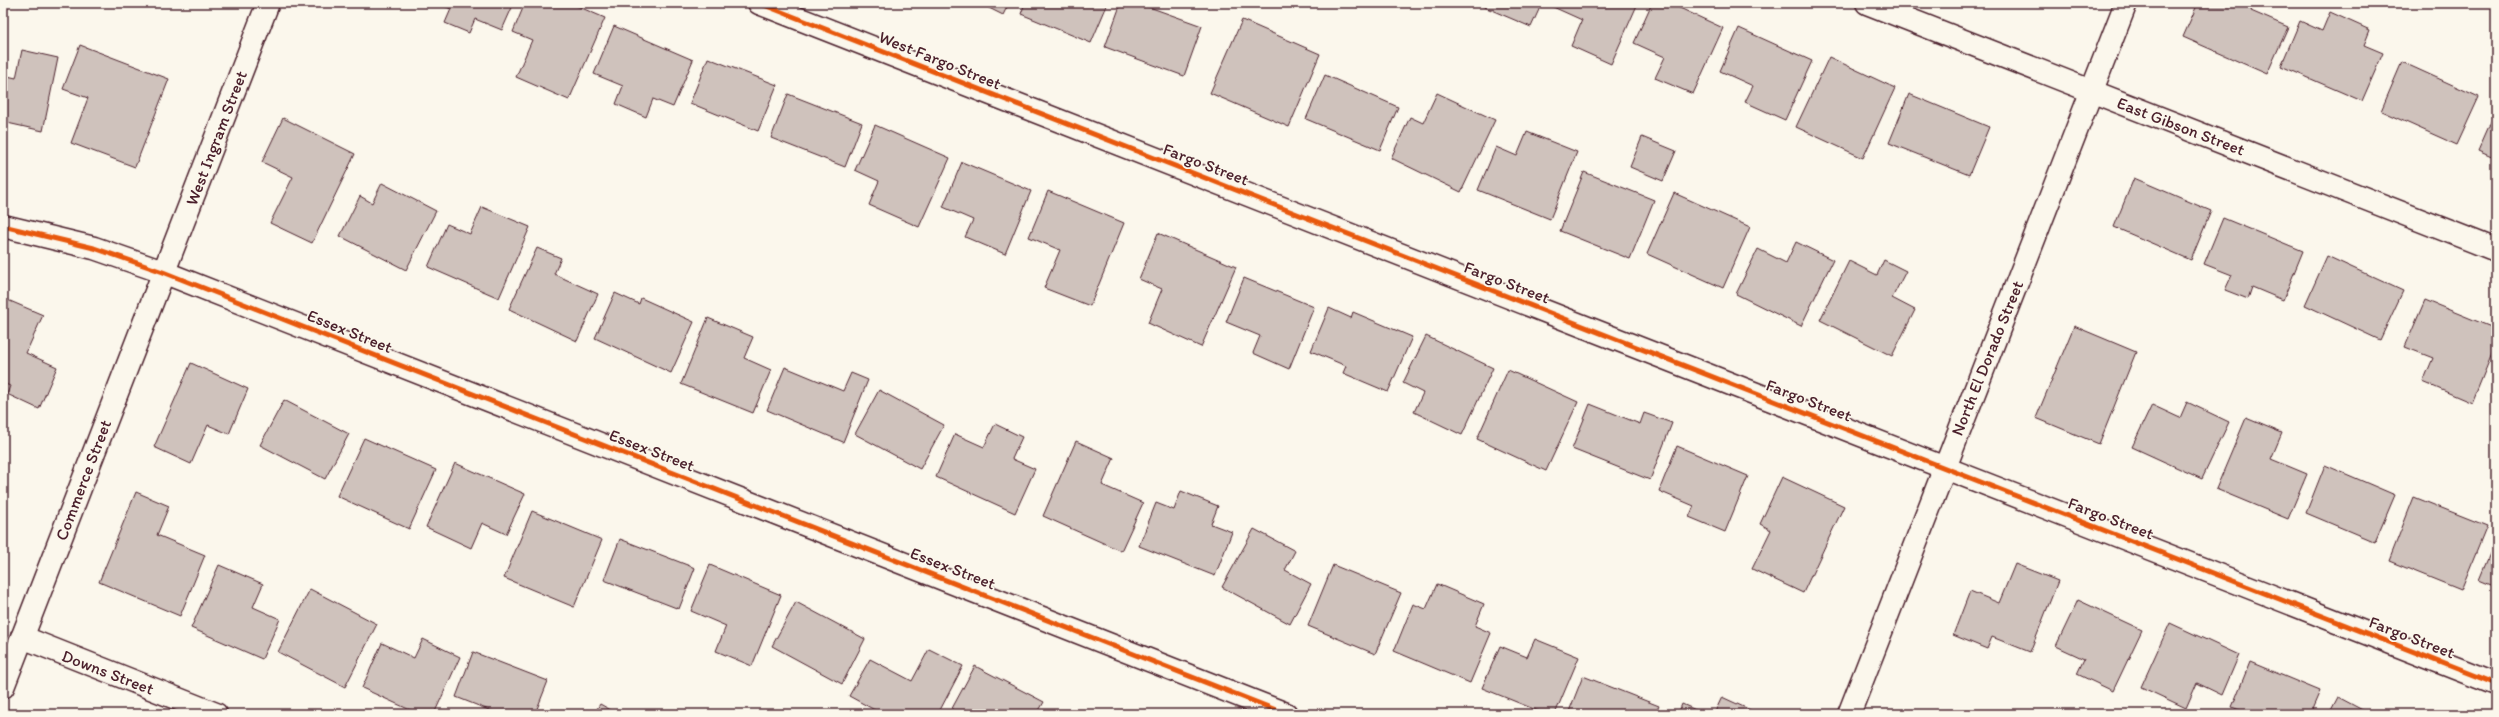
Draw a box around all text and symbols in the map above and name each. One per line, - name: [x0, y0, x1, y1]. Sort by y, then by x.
- street label: West Fargo Street: [876, 26, 1004, 94]
- street label: West Ingram Street: [181, 68, 251, 208]
- street label: East Gibson Street: [2114, 92, 2248, 160]
- street label: Fargo Street: [1160, 139, 1252, 190]
- street label: Fargo Street: [1461, 257, 1553, 308]
- street label: North El Dorado Street: [1947, 278, 2027, 438]
- street label: Essex Street: [305, 305, 395, 357]
- street label: Fargo Street: [1763, 375, 1855, 426]
- street label: Commerce Street: [51, 417, 115, 543]
- street label: Essex Street: [606, 425, 698, 475]
- street label: Fargo Street: [2065, 493, 2157, 544]
- street label: Essex Street: [907, 543, 999, 593]
- street label: Fargo Street: [2366, 612, 2458, 663]
- street label: Downs Street: [59, 645, 157, 699]

